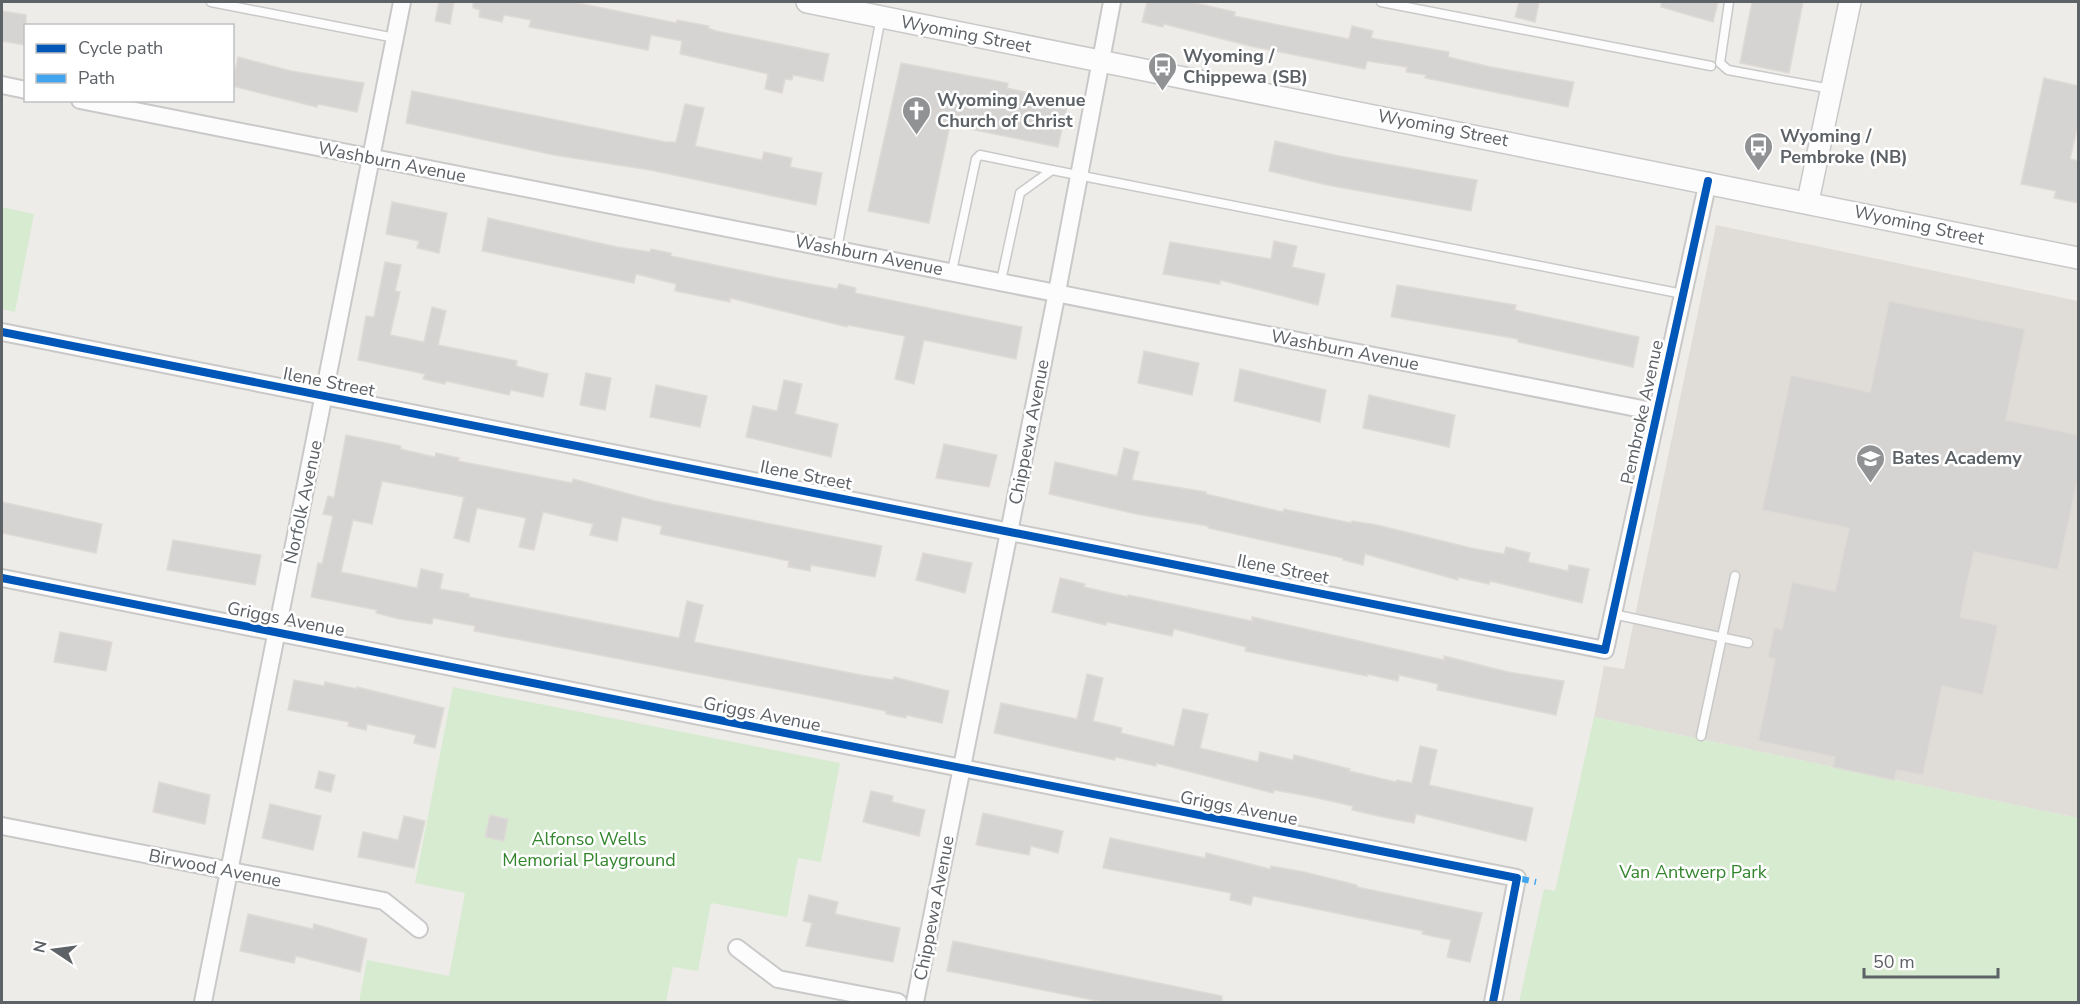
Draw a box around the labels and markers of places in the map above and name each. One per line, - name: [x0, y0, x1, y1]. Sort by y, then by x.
- place label: Wyoming / Chippewa (SB): [1183, 44, 1308, 89]
- bus stop icon: Wyoming / Chippewa (SB): [1146, 50, 1178, 92]
- place label: Wyoming Avenue Church of Christ: [937, 88, 1086, 133]
- church icon: Wyoming Avenue Church of Christ: [900, 94, 932, 136]
- place label: Wyoming / Pembroke (NB): [1780, 124, 1908, 169]
- bus stop icon: Wyoming / Pembroke (NB): [1743, 130, 1775, 172]
- school or university icon: Bates Academy: [1855, 442, 1887, 484]
- place label: Bates Academy: [1892, 446, 2022, 470]

